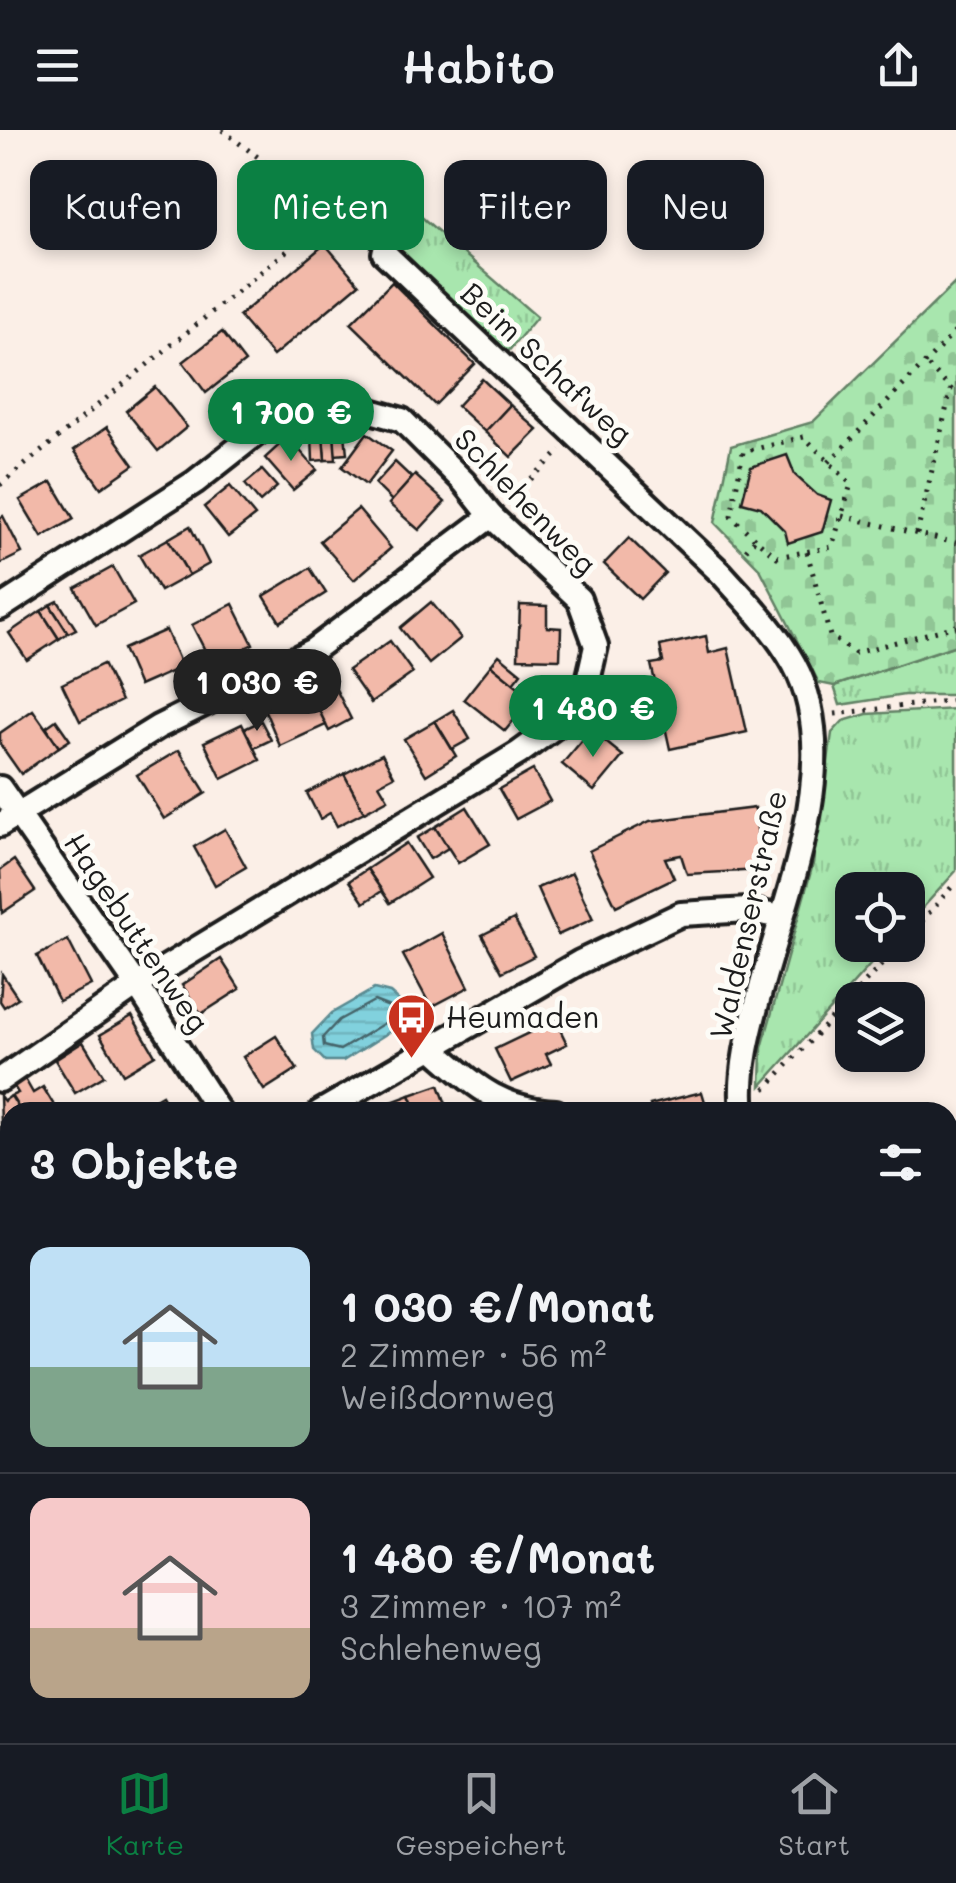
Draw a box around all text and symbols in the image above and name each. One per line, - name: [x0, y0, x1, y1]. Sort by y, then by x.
- text: Habito: [402, 36, 554, 94]
- icon: menu: [30, 38, 85, 93]
- icon: share: [871, 38, 926, 93]
- chip: Kaufen: [30, 160, 217, 250]
- chip: Mieten: [237, 160, 424, 250]
- chip: Filter: [444, 160, 607, 250]
- chip: Neu: [627, 160, 764, 250]
- street label: Beim Schafweg: [453, 273, 642, 453]
- pin: 1 700 €: [199, 379, 383, 464]
- text: 1 700 €: [230, 390, 352, 432]
- street label: Schlehenweg: [446, 419, 606, 582]
- pin: 1 030 €: [165, 649, 349, 734]
- text: 1 030 €: [195, 660, 319, 702]
- pin: 1 480 €: [501, 675, 685, 760]
- text: 1 480 €: [531, 686, 655, 728]
- street label: Waldenserstraße: [699, 786, 795, 1043]
- street label: Hagebuttenweg: [56, 824, 219, 1039]
- map controls: [835, 872, 925, 1072]
- button: locate: [835, 872, 925, 962]
- button: layers: [835, 982, 925, 1072]
- bus stop icon: Heumaden: [385, 992, 437, 1060]
- place label: Heumaden: [446, 996, 599, 1036]
- text: 3 Objekte: [30, 1135, 238, 1190]
- icon: filters: [873, 1135, 928, 1190]
- text: 1 030 €/Monat: [340, 1278, 655, 1333]
- icon: home: [110, 1287, 230, 1407]
- text: 2 Zimmer · 56 m²: [340, 1333, 607, 1375]
- text: Weißdornweg: [340, 1375, 554, 1417]
- text: 1 480 €/Monat: [340, 1529, 655, 1584]
- icon: home: [110, 1538, 230, 1658]
- text: 3 Zimmer · 107 m²: [340, 1584, 621, 1626]
- text: Schlehenweg: [340, 1626, 542, 1668]
- tab: Karte: [106, 1766, 184, 1862]
- tab: Gespeichert: [396, 1766, 567, 1862]
- tab: Start: [778, 1766, 850, 1862]

